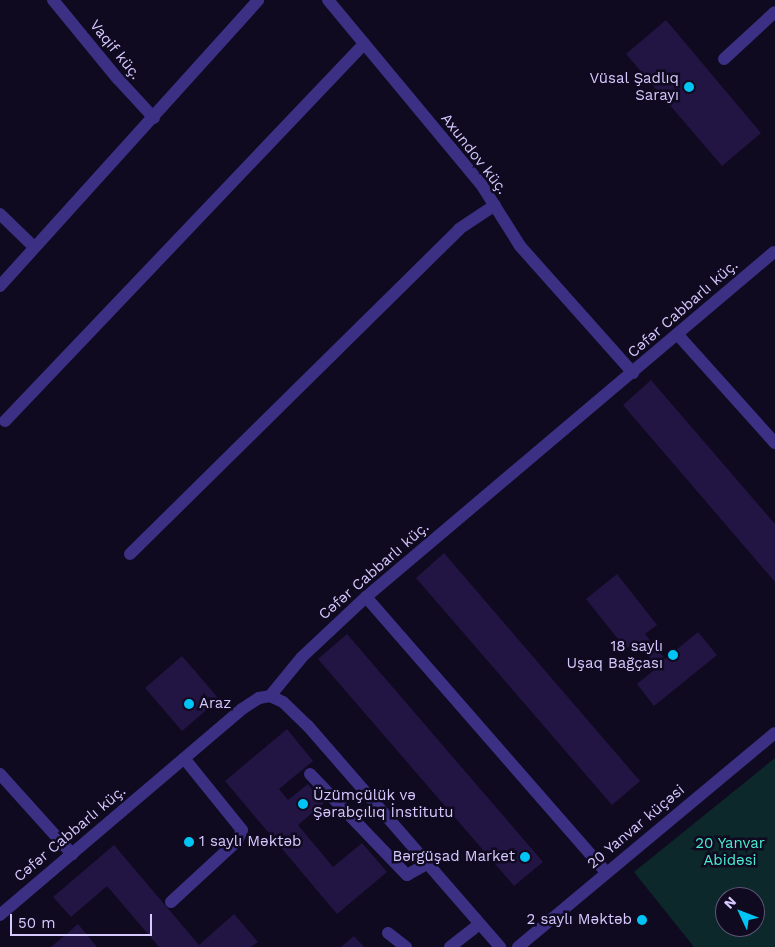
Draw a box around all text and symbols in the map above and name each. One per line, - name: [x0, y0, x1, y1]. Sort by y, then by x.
- street label: Vaqif küç.: [85, 16, 145, 84]
- place label: Vüsal Şadlıq Sarayı: [589, 69, 679, 104]
- marker: Vüsal Şadlıq Sarayı: [683, 81, 695, 93]
- street label: Axundov küç.: [437, 110, 511, 198]
- street label: Cəfər Cabbarlı küç.: [624, 256, 742, 362]
- street label: Cəfər Cabbarlı küç.: [315, 518, 433, 624]
- place label: 18 saylı Uşaq Bağçası: [567, 637, 663, 672]
- marker: 18 saylı Uşaq Bağçası: [667, 649, 679, 661]
- place label: Araz: [199, 695, 231, 713]
- marker: Araz: [183, 698, 195, 710]
- street label: 20 Yanvar küçəsi: [583, 781, 689, 873]
- street label: Cəfər Cabbarlı küç.: [10, 782, 130, 886]
- place label: Üzümçülük və Şərabçılıq İnstitutu: [313, 786, 453, 821]
- marker: Üzümçülük və Şərabçılıq İnstitutu: [297, 798, 309, 810]
- place label: 1 saylı Məktəb: [199, 833, 301, 851]
- park label: 20 Yanvar Abidəsi: [695, 834, 765, 869]
- marker: 1 saylı Məktəb: [183, 836, 195, 848]
- place label: Bərgüşad Market: [392, 848, 515, 866]
- marker: Bərgüşad Market: [519, 851, 531, 863]
- north arrow: [715, 887, 765, 937]
- text: N: [720, 893, 739, 912]
- scale bar: [12, 904, 155, 936]
- place label: 2 saylı Məktəb: [527, 911, 632, 929]
- text: 50 m: [18, 914, 55, 932]
- marker: 2 saylı Məktəb: [636, 914, 648, 926]

